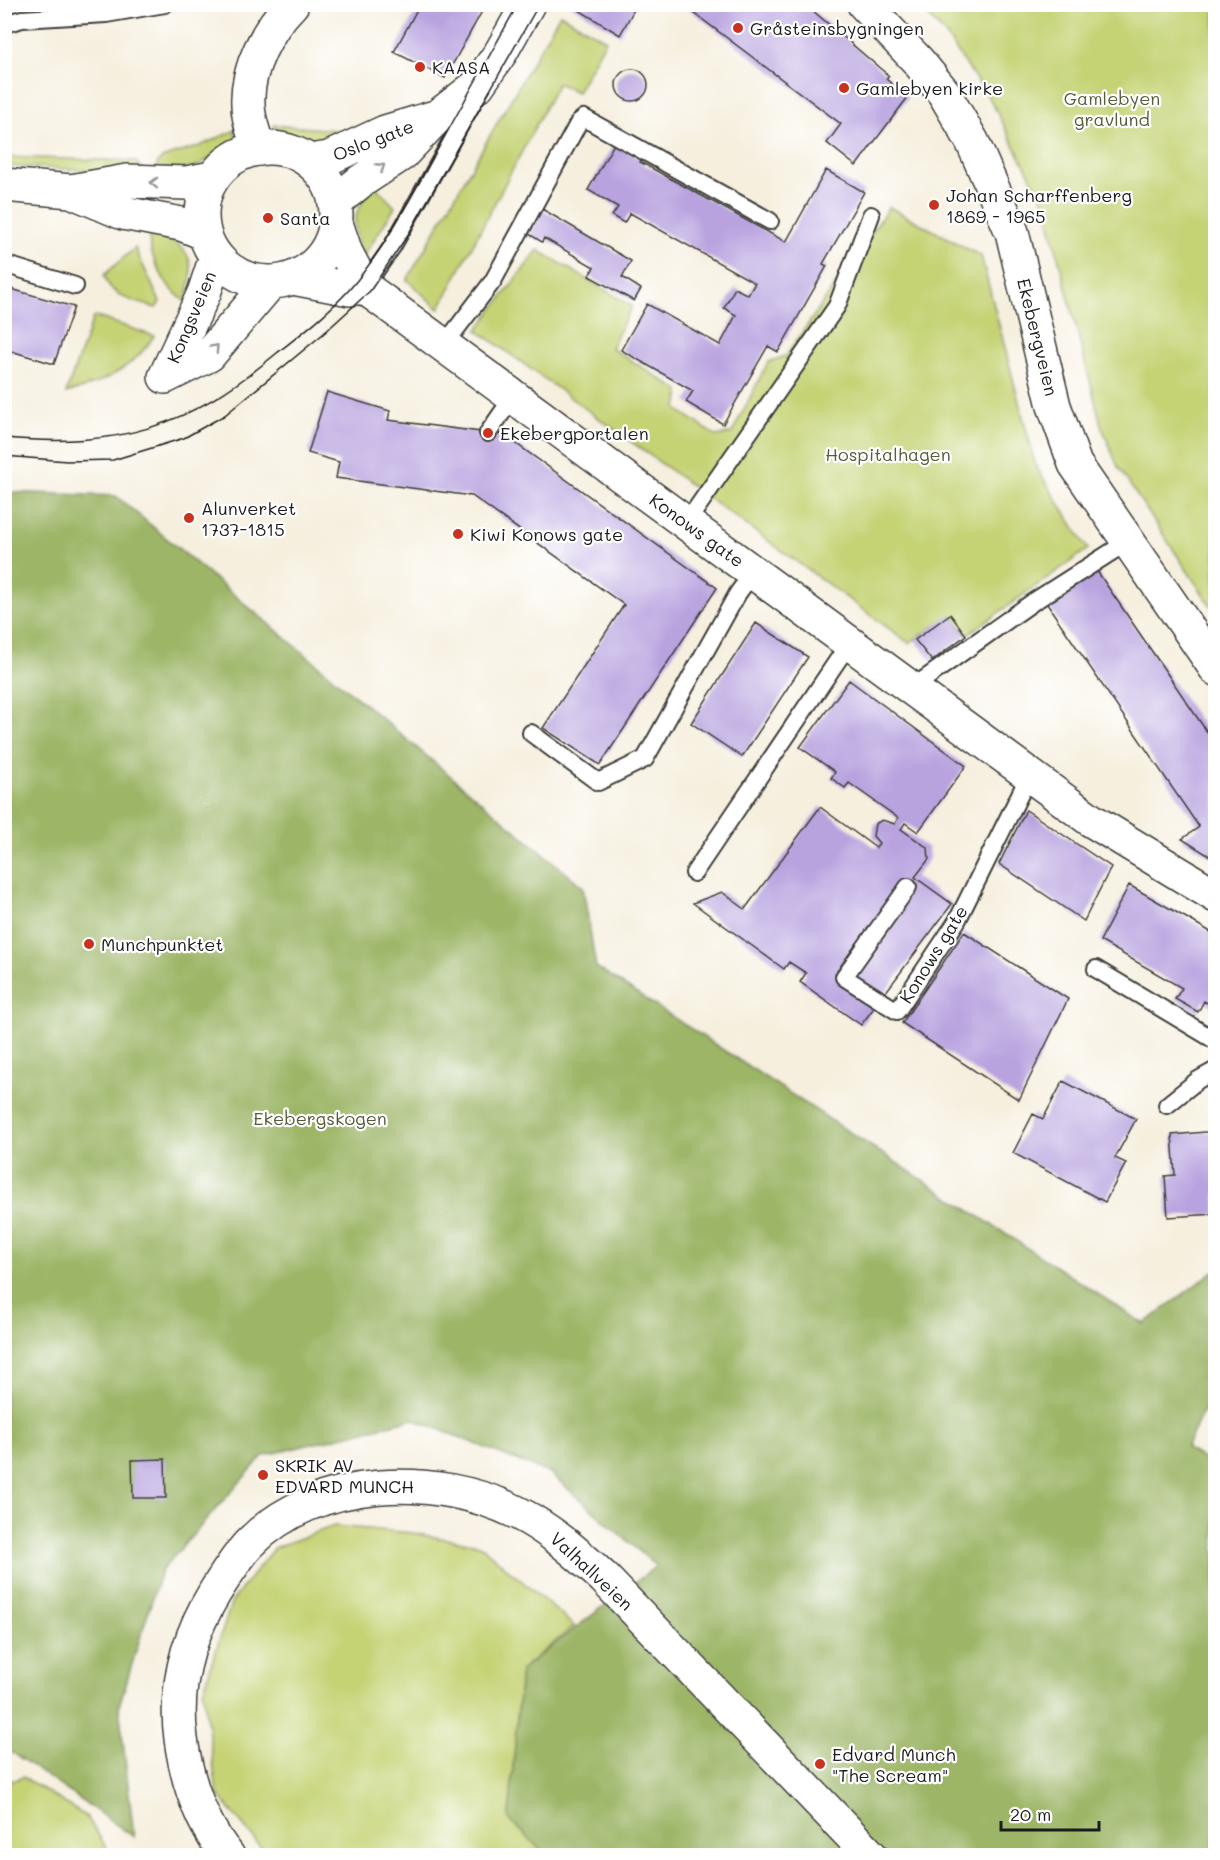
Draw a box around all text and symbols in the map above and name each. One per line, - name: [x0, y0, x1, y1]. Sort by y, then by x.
- place label: Gråsteinsbygningen: [750, 16, 924, 40]
- marker: Gråsteinsbygningen: [731, 21, 745, 35]
- place label: KAASA: [432, 55, 490, 79]
- marker: KAASA: [413, 60, 427, 74]
- place label: Gamlebyen kirke: [856, 76, 1003, 100]
- marker: Gamlebyen kirke: [837, 81, 851, 95]
- park label: Gamlebyen gravlund: [1064, 86, 1160, 131]
- street label: Oslo gate: [329, 114, 417, 166]
- one-way arrow: [375, 164, 386, 175]
- one-way arrow: [150, 177, 159, 189]
- place label: Johan Scharffenberg 1869 - 1965: [946, 183, 1132, 228]
- marker: Johan Scharffenberg 1869 - 1965: [927, 198, 941, 212]
- place label: Santa: [280, 206, 330, 230]
- marker: Santa: [261, 211, 275, 225]
- street label: Kongsveien: [161, 267, 221, 367]
- street label: Ekebergveien: [1012, 276, 1064, 398]
- one-way arrow: [207, 344, 218, 355]
- place label: Ekebergportalen: [500, 421, 649, 445]
- marker: Ekebergportalen: [481, 426, 495, 440]
- park label: Hospitalhagen: [825, 442, 951, 466]
- street label: Konows gate: [645, 488, 749, 572]
- place label: Alunverket 1737-1815: [201, 496, 296, 541]
- marker: Alunverket 1737-1815: [182, 511, 196, 525]
- place label: Kiwi Konows gate: [470, 522, 623, 546]
- marker: Kiwi Konows gate: [451, 527, 465, 541]
- street label: Konows gate: [893, 900, 973, 1008]
- place label: Munchpunktet: [101, 932, 223, 956]
- marker: Munchpunktet: [82, 937, 96, 951]
- park label: Ekebergskogen: [253, 1106, 387, 1130]
- place label: SKRIK AV EDVARD MUNCH: [275, 1453, 414, 1498]
- marker: SKRIK AV EDVARD MUNCH: [256, 1468, 270, 1482]
- street label: Valhallveien: [545, 1526, 639, 1616]
- place label: Edvard Munch "The Scream": [832, 1742, 956, 1787]
- marker: Edvard Munch "The Scream": [813, 1757, 827, 1771]
- scale bar: [1001, 1794, 1098, 1832]
- text: 20 m: [1010, 1802, 1051, 1826]

